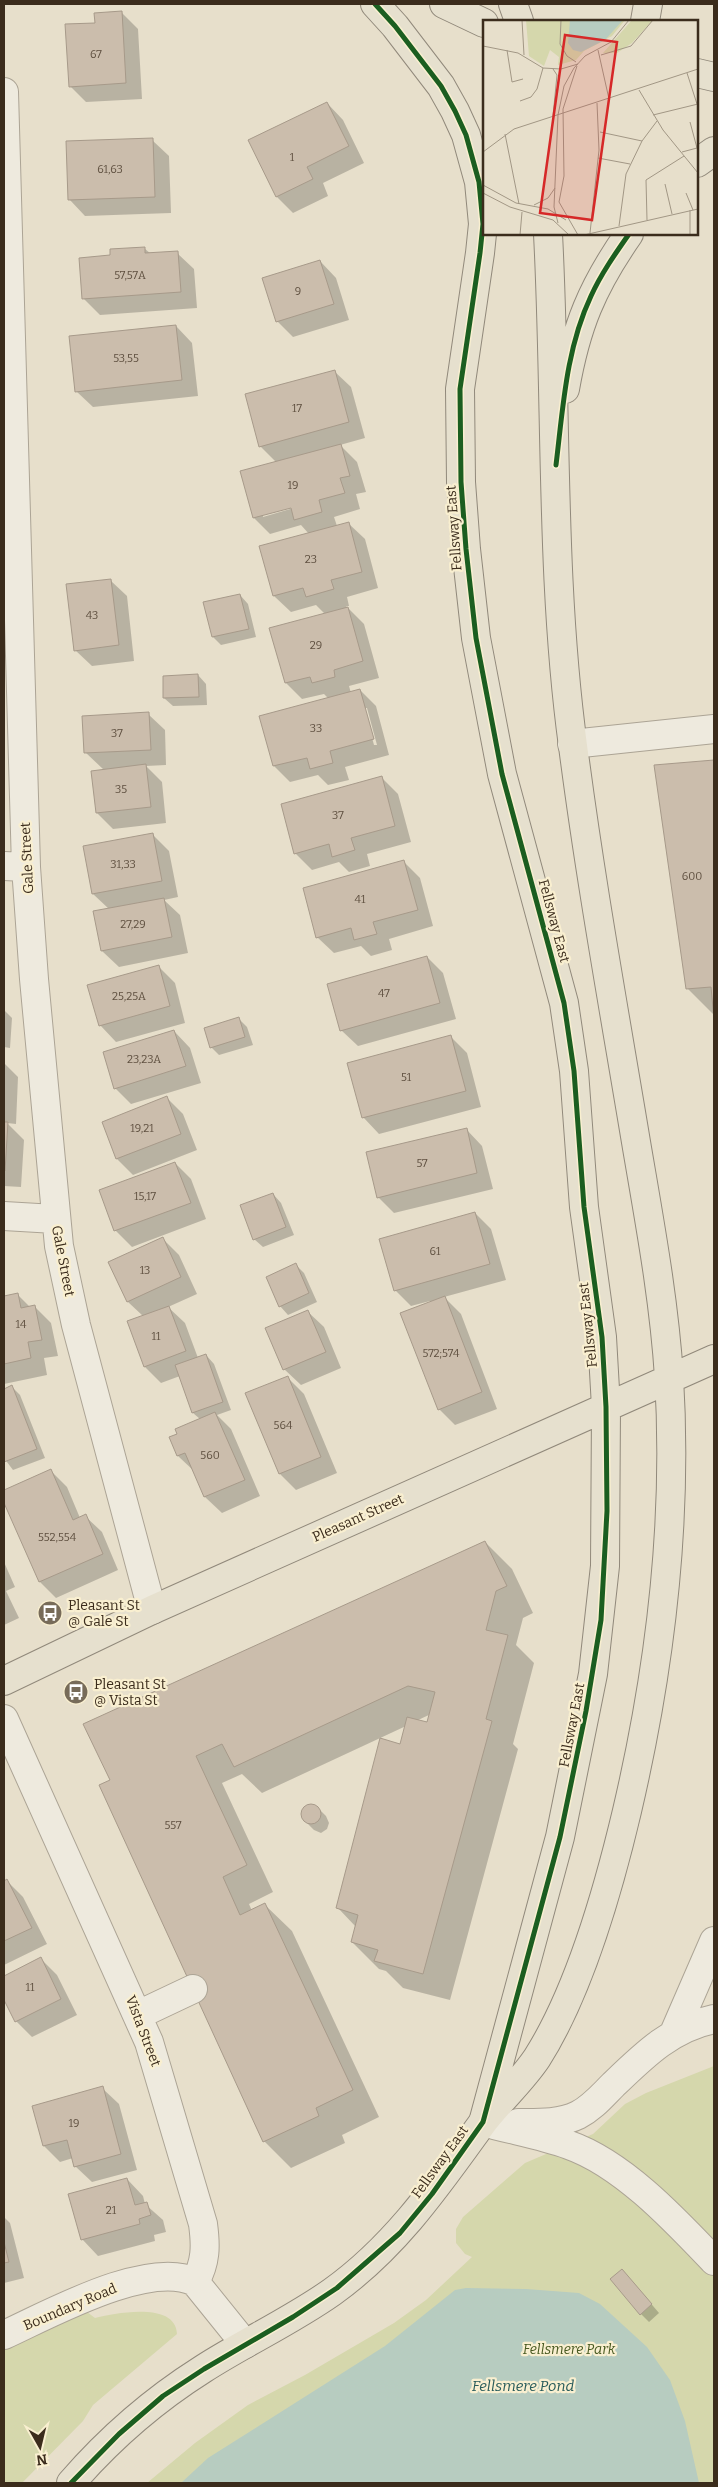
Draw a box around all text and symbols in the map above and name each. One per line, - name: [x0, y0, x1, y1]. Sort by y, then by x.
- inset map: [483, 20, 698, 235]
- house number: 67: [90, 48, 102, 61]
- house number: 1: [290, 151, 295, 164]
- house number: 61,63: [97, 163, 123, 176]
- house number: 57,57A: [114, 269, 146, 282]
- house number: 9: [295, 285, 301, 298]
- house number: 53,55: [113, 352, 139, 365]
- house number: 17: [292, 402, 302, 415]
- house number: 19: [288, 479, 298, 492]
- street label: Fellsway East: [443, 485, 465, 571]
- house number: 23: [305, 553, 317, 566]
- house number: 43: [86, 609, 98, 622]
- house number: 29: [310, 639, 322, 652]
- house number: 33: [310, 722, 322, 735]
- house number: 37: [111, 727, 123, 740]
- house number: 35: [115, 783, 127, 796]
- house number: 37: [332, 809, 344, 822]
- street label: Gale Street: [17, 822, 37, 894]
- house number: 31,33: [110, 858, 136, 871]
- house number: 600: [682, 870, 702, 883]
- street label: Fellsway East: [535, 877, 573, 965]
- house number: 41: [355, 893, 366, 906]
- house number: 27,29: [120, 918, 146, 931]
- house number: 47: [378, 987, 390, 1000]
- house number: 25,25A: [112, 990, 146, 1003]
- house number: 23,23A: [127, 1053, 161, 1066]
- house number: 51: [401, 1071, 412, 1084]
- house number: 19,21: [130, 1122, 154, 1135]
- house number: 57: [416, 1157, 428, 1170]
- house number: 15,17: [134, 1190, 157, 1203]
- street label: Gale Street: [48, 1224, 78, 1298]
- house number: 61: [430, 1245, 441, 1258]
- house number: 13: [140, 1264, 150, 1277]
- street label: Fellsway East: [575, 1282, 601, 1368]
- house number: 14: [16, 1318, 27, 1331]
- house number: 11: [152, 1330, 161, 1343]
- house number: 572;574: [423, 1347, 460, 1360]
- house number: 564: [274, 1419, 293, 1432]
- house number: 560: [200, 1449, 220, 1462]
- street label: Pleasant Street: [310, 1490, 406, 1546]
- house number: 552,554: [38, 1531, 77, 1544]
- place label: Pleasant St @ Gale St: [68, 1597, 140, 1630]
- bus stop icon: Pleasant St @ Gale St: [37, 1600, 63, 1626]
- place label: Pleasant St @ Vista St: [94, 1676, 166, 1709]
- bus stop icon: Pleasant St @ Vista St: [63, 1679, 89, 1705]
- street label: Fellsway East: [555, 1681, 589, 1769]
- house number: 557: [164, 1819, 182, 1832]
- house number: 11: [26, 1981, 35, 1994]
- street label: Vista Street: [122, 1993, 164, 2069]
- house number: 19: [69, 2117, 79, 2130]
- street label: Fellsway East: [408, 2122, 472, 2202]
- house number: 21: [106, 2204, 117, 2217]
- street label: Boundary Road: [21, 2280, 119, 2334]
- park label: Fellsmere Park: [523, 2341, 616, 2358]
- water label: Fellsmere Pond: [472, 2377, 574, 2395]
- north arrow: [15, 2422, 65, 2472]
- text: N: [35, 2450, 48, 2469]

